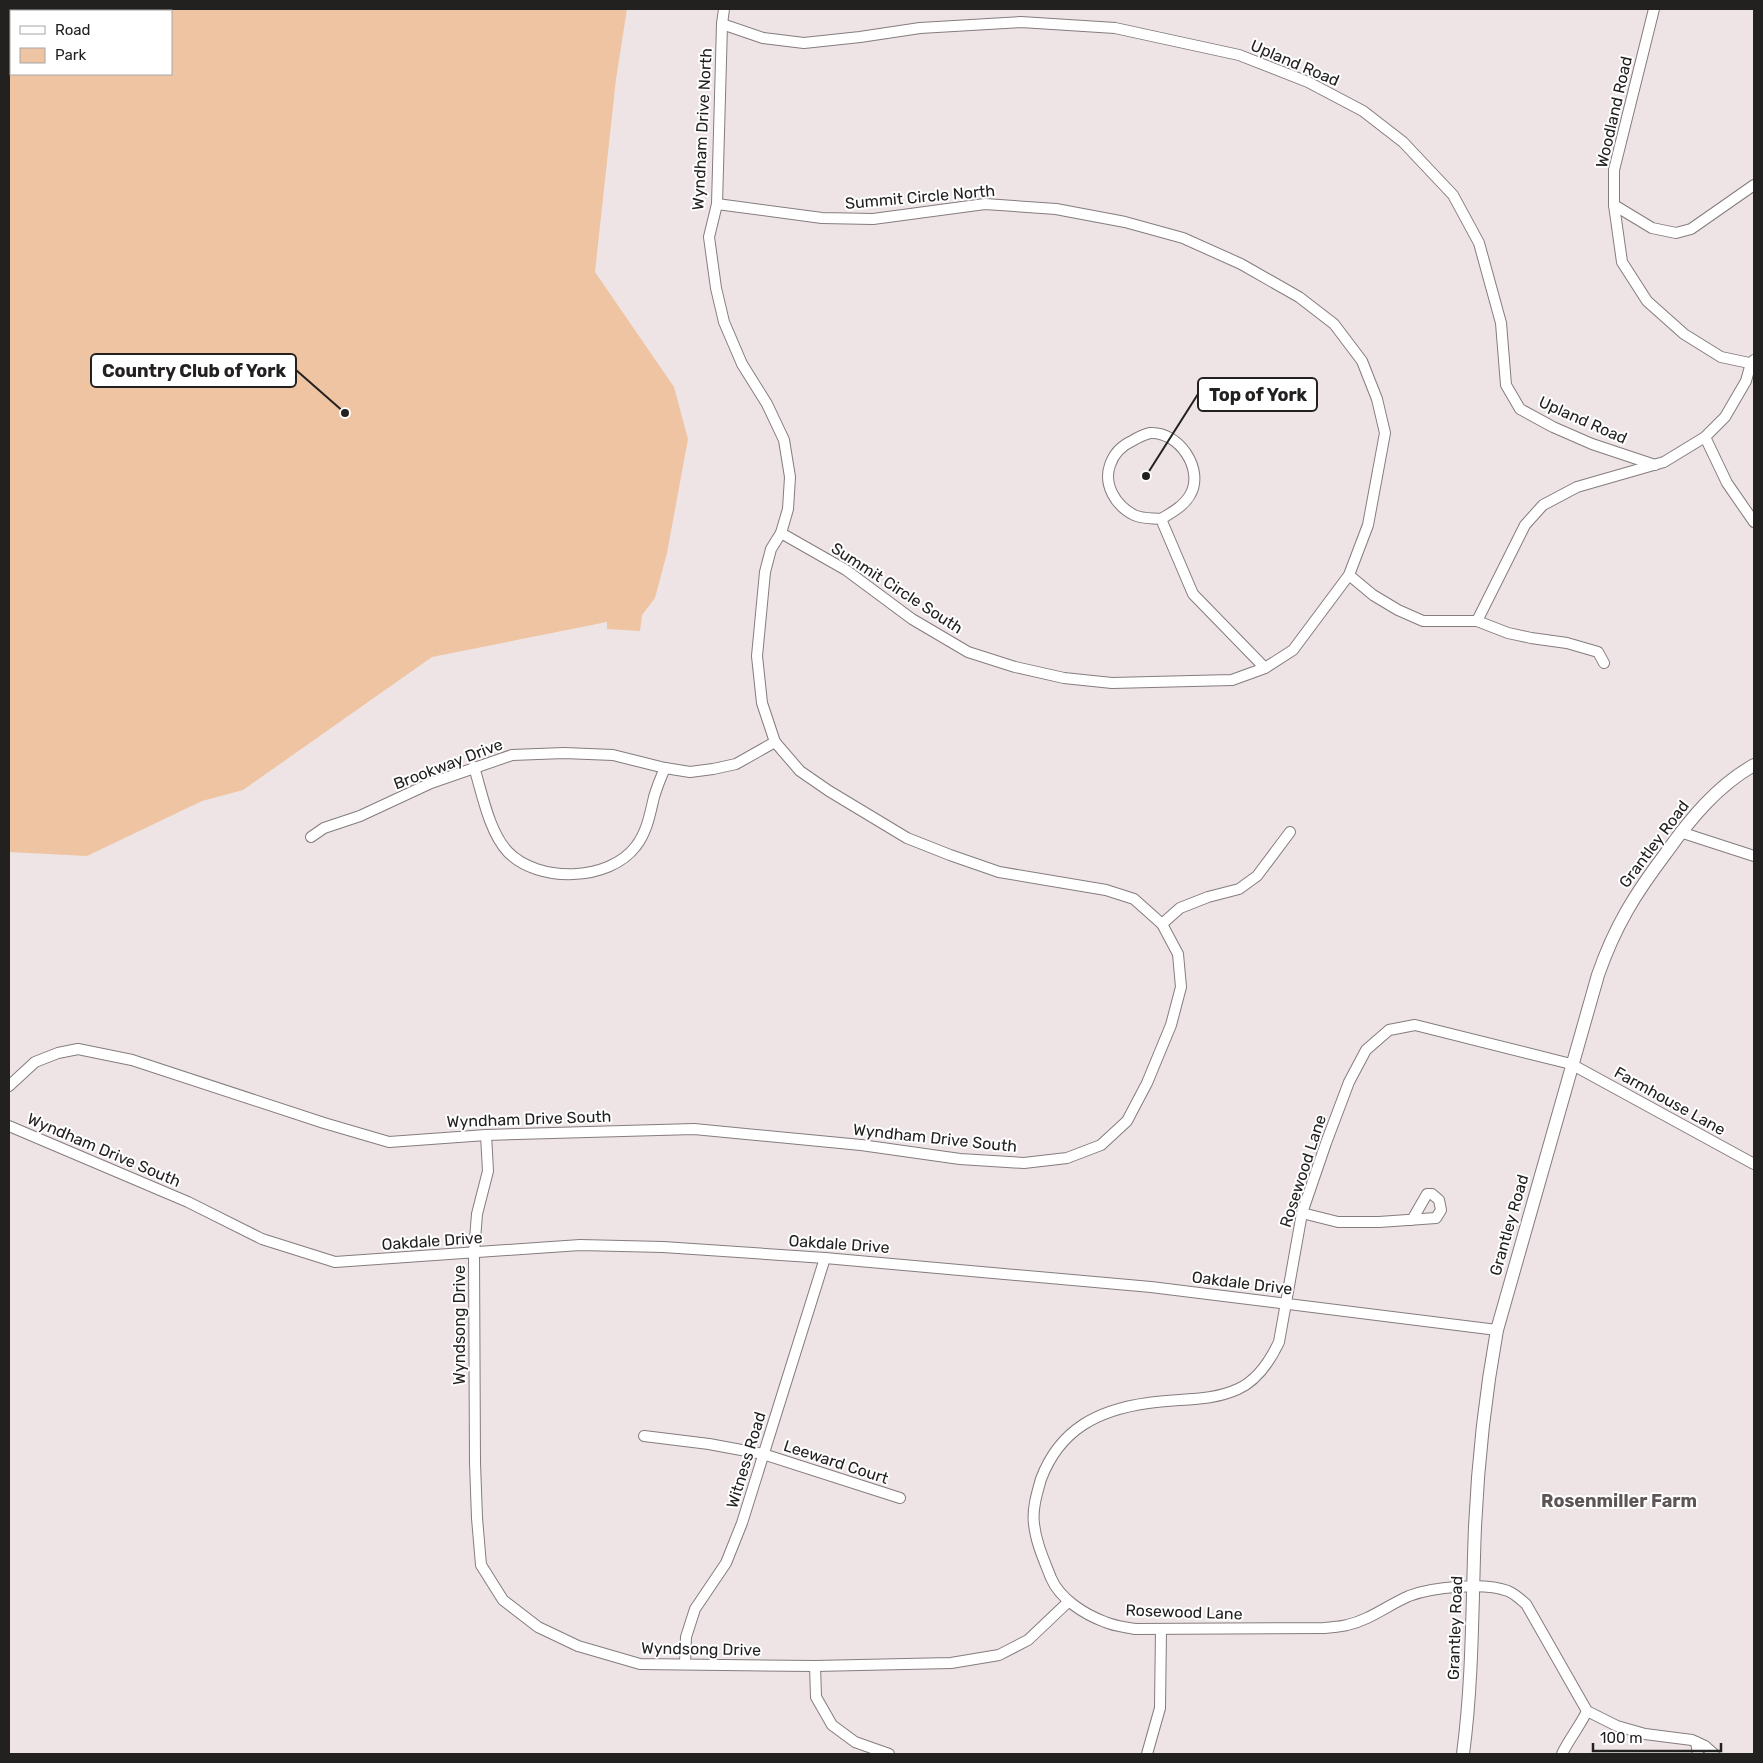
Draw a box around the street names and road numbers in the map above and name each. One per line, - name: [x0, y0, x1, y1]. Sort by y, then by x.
- street label: Upland Road: [1248, 36, 1342, 90]
- street label: Wyndham Drive North: [688, 47, 716, 211]
- street label: Woodland Road: [1592, 54, 1636, 170]
- street label: Summit Circle North: [844, 181, 996, 213]
- street label: Upland Road: [1536, 392, 1630, 448]
- street label: Summit Circle South: [828, 538, 966, 638]
- street label: Brookway Drive: [391, 734, 505, 794]
- street label: Grantley Road: [1615, 797, 1693, 891]
- street label: Farmhouse Lane: [1611, 1063, 1729, 1139]
- street label: Wyndham Drive South: [446, 1107, 612, 1131]
- street label: Wyndham Drive South: [24, 1109, 184, 1191]
- street label: Rosewood Lane: [1276, 1112, 1330, 1230]
- street label: Wyndham Drive South: [852, 1120, 1018, 1156]
- street label: Grantley Road: [1485, 1172, 1533, 1278]
- street label: Oakdale Drive: [381, 1228, 483, 1254]
- street label: Oakdale Drive: [788, 1231, 890, 1257]
- street label: Wyndsong Drive: [450, 1265, 469, 1385]
- street label: Oakdale Drive: [1191, 1267, 1293, 1299]
- street label: Witness Road: [722, 1410, 770, 1510]
- street label: Leeward Court: [781, 1436, 891, 1488]
- street label: Grantley Road: [1444, 1576, 1466, 1680]
- street label: Rosewood Lane: [1125, 1600, 1243, 1624]
- street label: Wyndsong Drive: [641, 1638, 761, 1660]

